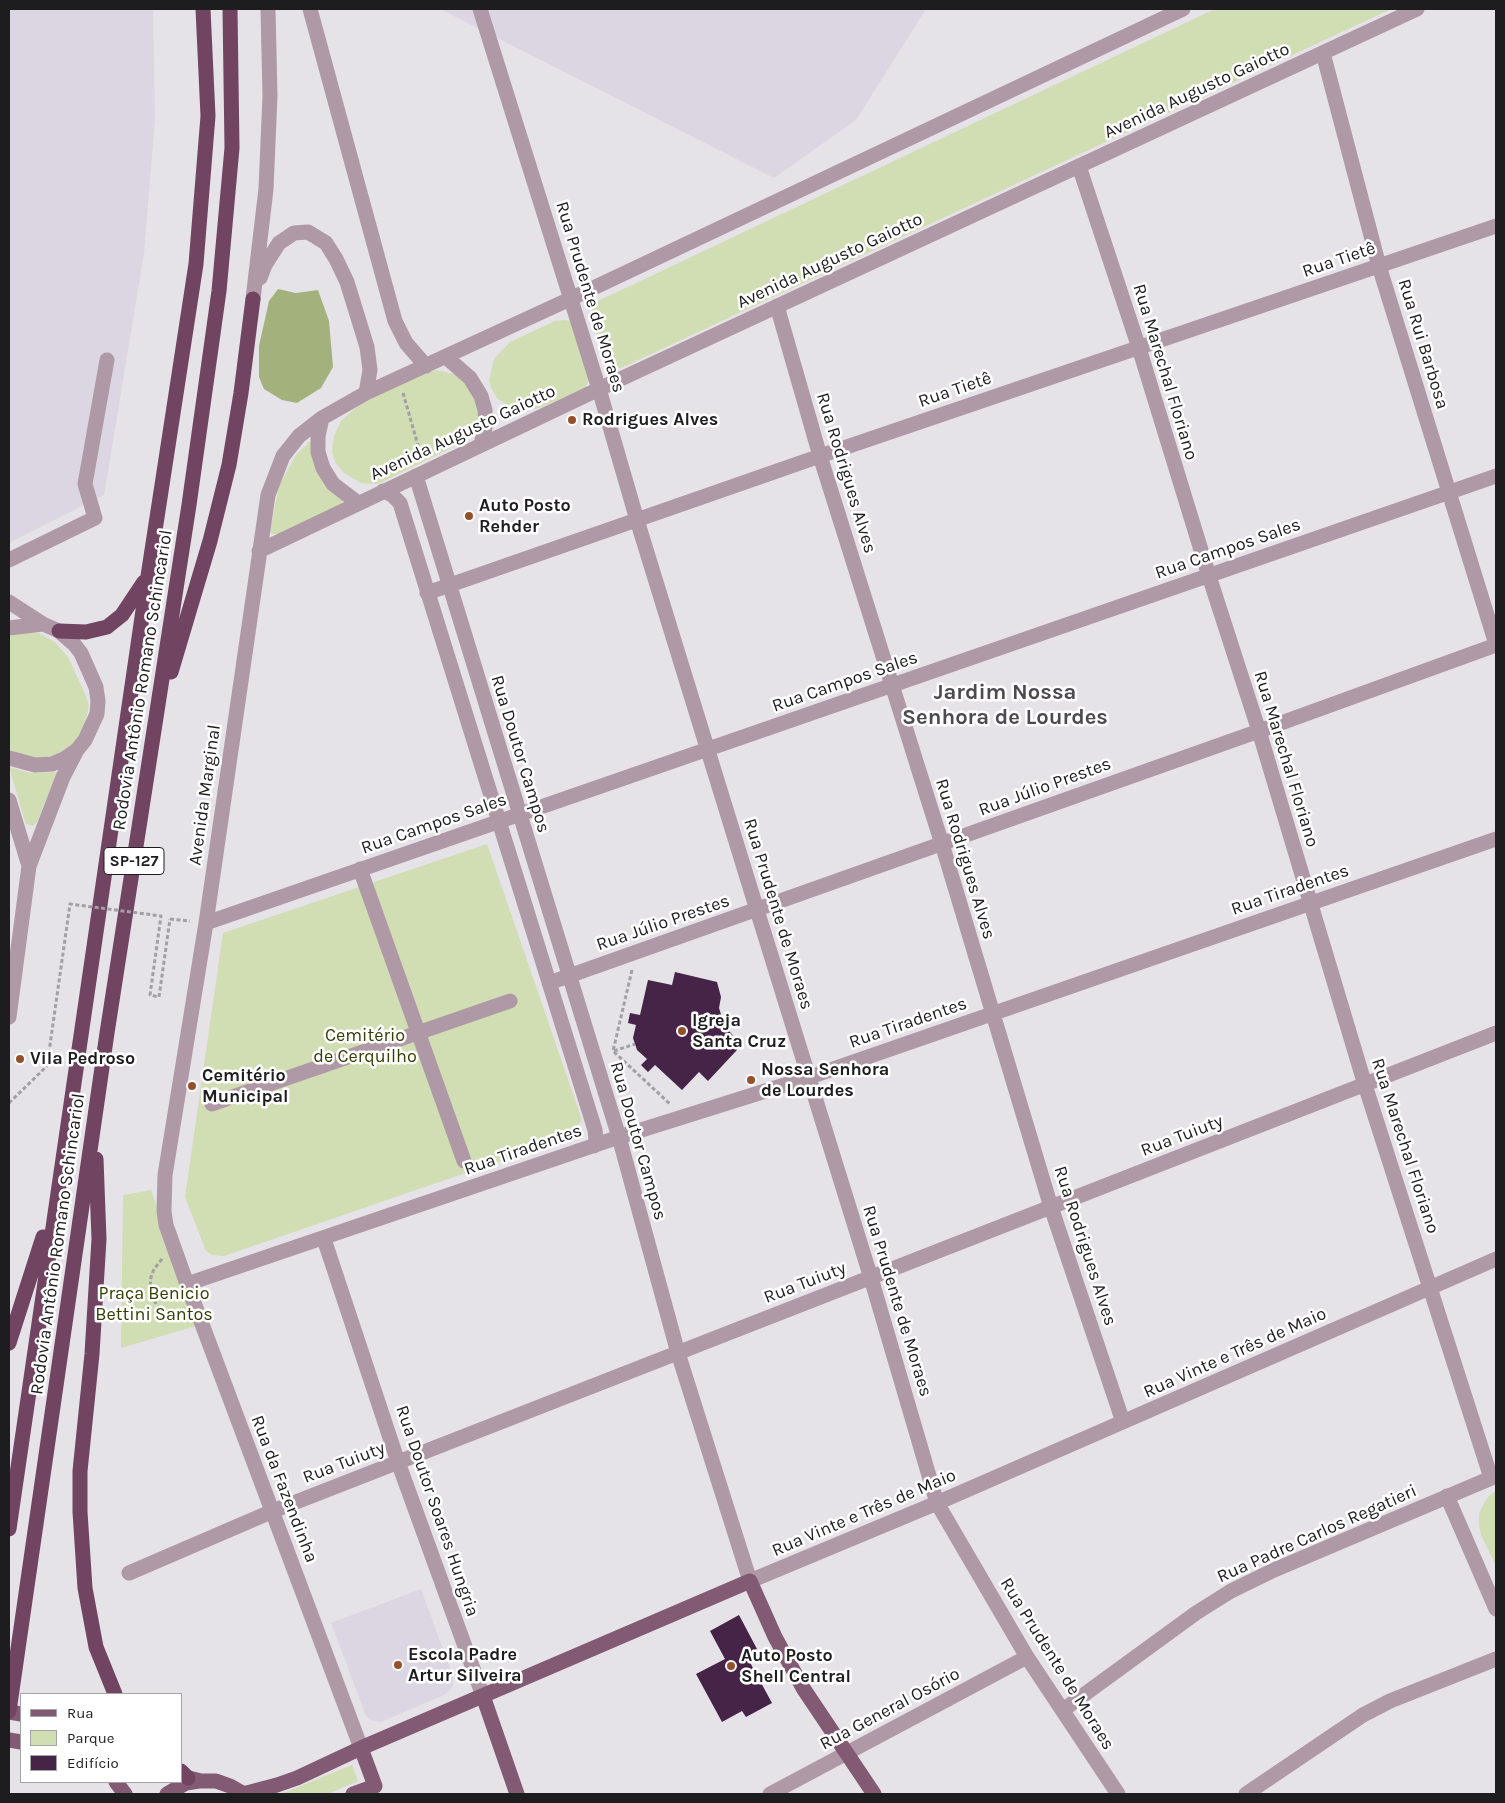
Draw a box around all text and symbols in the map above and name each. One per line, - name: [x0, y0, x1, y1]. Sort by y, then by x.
- street label: Avenida Augusto Gaiotto: [1101, 39, 1293, 143]
- street label: Rua Prudente de Moraes: [551, 199, 629, 395]
- street label: Avenida Augusto Gaiotto: [734, 209, 926, 313]
- street label: Rua Tietê: [1300, 237, 1378, 283]
- street label: Rua Rui Barbosa: [1393, 276, 1453, 412]
- street label: Rua Marechal Floriano: [1128, 281, 1202, 463]
- street label: Rua Tietê: [916, 367, 994, 413]
- street label: Avenida Augusto Gaiotto: [367, 381, 559, 485]
- street label: Rua Rodrigues Alves: [811, 390, 881, 556]
- place label: Rodrigues Alves: [582, 409, 718, 431]
- marker: Rodrigues Alves: [566, 414, 578, 426]
- place label: Auto Posto Rehder: [479, 495, 571, 538]
- marker: Auto Posto Rehder: [463, 510, 475, 522]
- street label: Rua Campos Sales: [1152, 514, 1304, 584]
- street label: Rodovia Antônio Romano Schincariol: [109, 528, 177, 832]
- street label: Rua Campos Sales: [769, 647, 921, 717]
- street label: Rua Marechal Floriano: [1249, 668, 1323, 850]
- street label: Rua Doutor Campos: [486, 673, 554, 835]
- district label: Jardim Nossa Senhora de Lourdes: [902, 680, 1108, 731]
- street label: Avenida Marginal: [184, 723, 226, 867]
- street label: Rua Júlio Prestes: [976, 753, 1114, 821]
- street label: Rua Rodrigues Alves: [930, 776, 1000, 942]
- street label: Rua Campos Sales: [358, 789, 510, 859]
- street label: Rua Prudente de Moraes: [739, 816, 817, 1012]
- road number: SP-127: [104, 848, 164, 874]
- street label: Rua Tiradentes: [1228, 860, 1352, 920]
- street label: Rua Júlio Prestes: [594, 890, 732, 956]
- street label: Rua Tiradentes: [846, 993, 970, 1053]
- place label: Igreja Santa Cruz: [692, 1010, 786, 1052]
- park label: Cemitério de Cerquilho: [313, 1025, 417, 1068]
- marker: Igreja Santa Cruz: [676, 1025, 688, 1037]
- place label: Vila Pedroso: [30, 1048, 135, 1070]
- marker: Vila Pedroso: [14, 1053, 26, 1065]
- street label: Rua Marechal Floriano: [1366, 1056, 1444, 1236]
- street label: Rua Doutor Campos: [605, 1059, 671, 1223]
- place label: Nossa Senhora de Lourdes: [761, 1059, 889, 1102]
- place label: Cemitério Municipal: [202, 1065, 289, 1108]
- marker: Nossa Senhora de Lourdes: [745, 1074, 757, 1086]
- marker: Cemitério Municipal: [186, 1080, 198, 1092]
- street label: Rodovia Antônio Romano Schincariol: [26, 1092, 90, 1396]
- street label: Rua Tuiuty: [1138, 1110, 1226, 1162]
- street label: Rua Tiradentes: [461, 1120, 585, 1180]
- street label: Rua Rodrigues Alves: [1049, 1163, 1121, 1329]
- street label: Rua Prudente de Moraes: [858, 1203, 936, 1399]
- street label: Rua Tuiuty: [761, 1257, 849, 1309]
- park label: Praça Benicio Bettini Santos: [95, 1283, 213, 1326]
- street label: Rua Vinte e Três de Maio: [1140, 1303, 1330, 1403]
- street label: Rua Doutor Soares Hungria: [391, 1403, 483, 1619]
- street label: Rua da Fazendinha: [246, 1412, 322, 1566]
- street label: Rua Tuiuty: [300, 1437, 388, 1489]
- street label: Rua Vinte e Três de Maio: [769, 1464, 959, 1562]
- street label: Rua Padre Carlos Regatieri: [1214, 1480, 1420, 1588]
- street label: Rua Prudente de Moraes: [995, 1574, 1119, 1754]
- place label: Escola Padre Artur Silveira: [408, 1644, 522, 1686]
- place label: Auto Posto Shell Central: [741, 1645, 851, 1688]
- marker: Escola Padre Artur Silveira: [392, 1659, 404, 1671]
- marker: Auto Posto Shell Central: [725, 1660, 737, 1672]
- street label: Rua General Osório: [816, 1663, 964, 1755]
- legend: [20, 1693, 182, 1783]
- text: Rua: [67, 1704, 94, 1722]
- text: Parque: [67, 1729, 115, 1747]
- text: Edifício: [67, 1754, 119, 1772]

